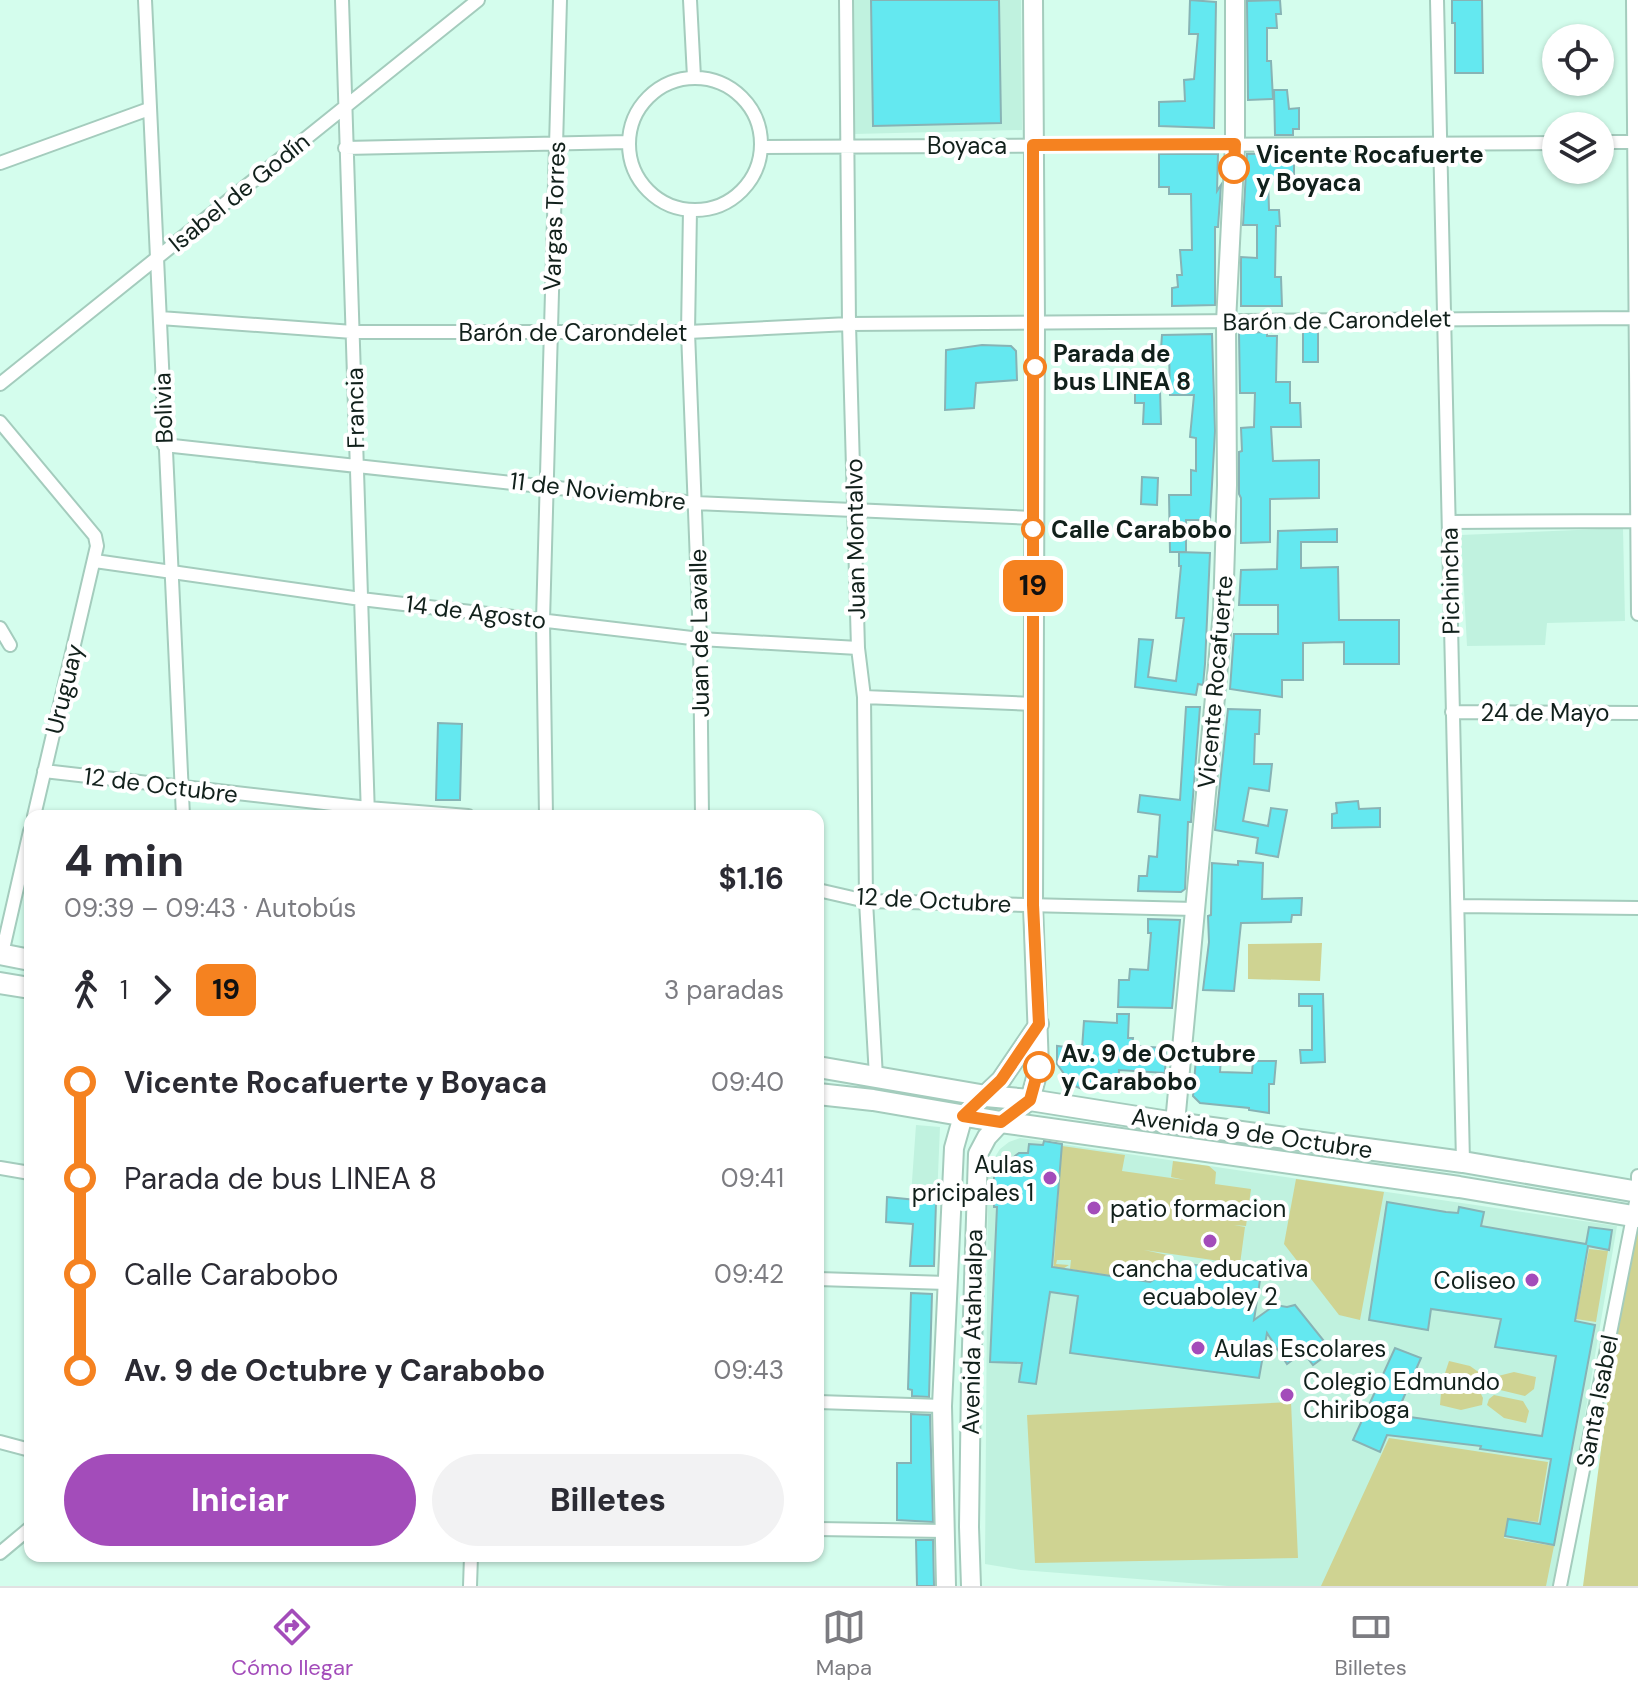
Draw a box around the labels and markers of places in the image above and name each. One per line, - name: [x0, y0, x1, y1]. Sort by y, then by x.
- place label: Vicente Rocafuerte y Boyaca: [1256, 139, 1484, 198]
- marker: Vicente Rocafuerte y Boyaca: [1219, 153, 1249, 183]
- place label: Parada de bus LINEA 8: [1053, 338, 1191, 397]
- marker: Parada de bus LINEA 8: [1024, 356, 1046, 378]
- place label: Calle Carabobo: [1051, 514, 1232, 545]
- marker: Calle Carabobo: [1022, 518, 1044, 540]
- place label: Av. 9 de Octubre y Carabobo: [1061, 1038, 1256, 1097]
- marker: Av. 9 de Octubre y Carabobo: [1024, 1052, 1054, 1082]
- place label: Aulas pricipales 1: [912, 1149, 1034, 1208]
- marker: Aulas pricipales 1: [1041, 1169, 1059, 1187]
- place label: patio formacion: [1110, 1193, 1286, 1224]
- marker: patio formacion: [1085, 1199, 1103, 1217]
- marker: cancha educativa ecuaboley 2: [1201, 1232, 1219, 1250]
- place label: cancha educativa ecuaboley 2: [1112, 1253, 1308, 1312]
- place label: Coliseo: [1434, 1265, 1516, 1296]
- marker: Coliseo: [1523, 1271, 1541, 1289]
- place label: Aulas Escolares: [1214, 1333, 1386, 1364]
- marker: Aulas Escolares: [1189, 1339, 1207, 1357]
- place label: Colegio Edmundo Chiriboga: [1303, 1366, 1500, 1425]
- marker: Colegio Edmundo Chiriboga: [1278, 1386, 1296, 1404]

